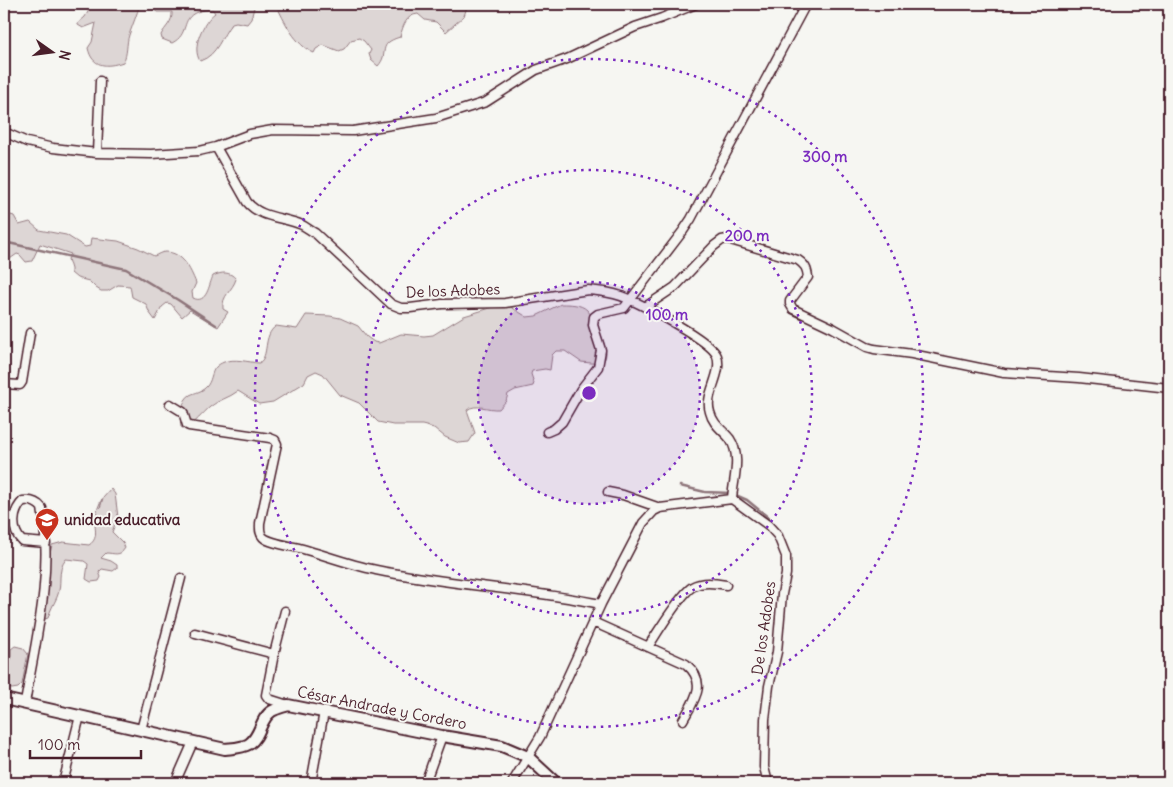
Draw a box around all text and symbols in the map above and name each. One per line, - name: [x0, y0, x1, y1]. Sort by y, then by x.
- north arrow: [28, 28, 78, 78]
- text: N: [55, 48, 75, 62]
- text: 300 m: [803, 147, 848, 166]
- text: 200 m: [725, 226, 769, 245]
- street label: De los Adobes: [405, 279, 501, 302]
- text: 100 m: [646, 305, 688, 324]
- centre of rings: [580, 384, 598, 402]
- school or university icon: unidad educativa: [34, 507, 60, 541]
- place label: unidad educativa: [64, 510, 181, 529]
- street label: De los Adobes: [748, 580, 780, 676]
- street label: César Andrade y Cordero: [296, 682, 468, 733]
- scale bar: [30, 727, 141, 759]
- text: 100 m: [38, 735, 80, 754]

